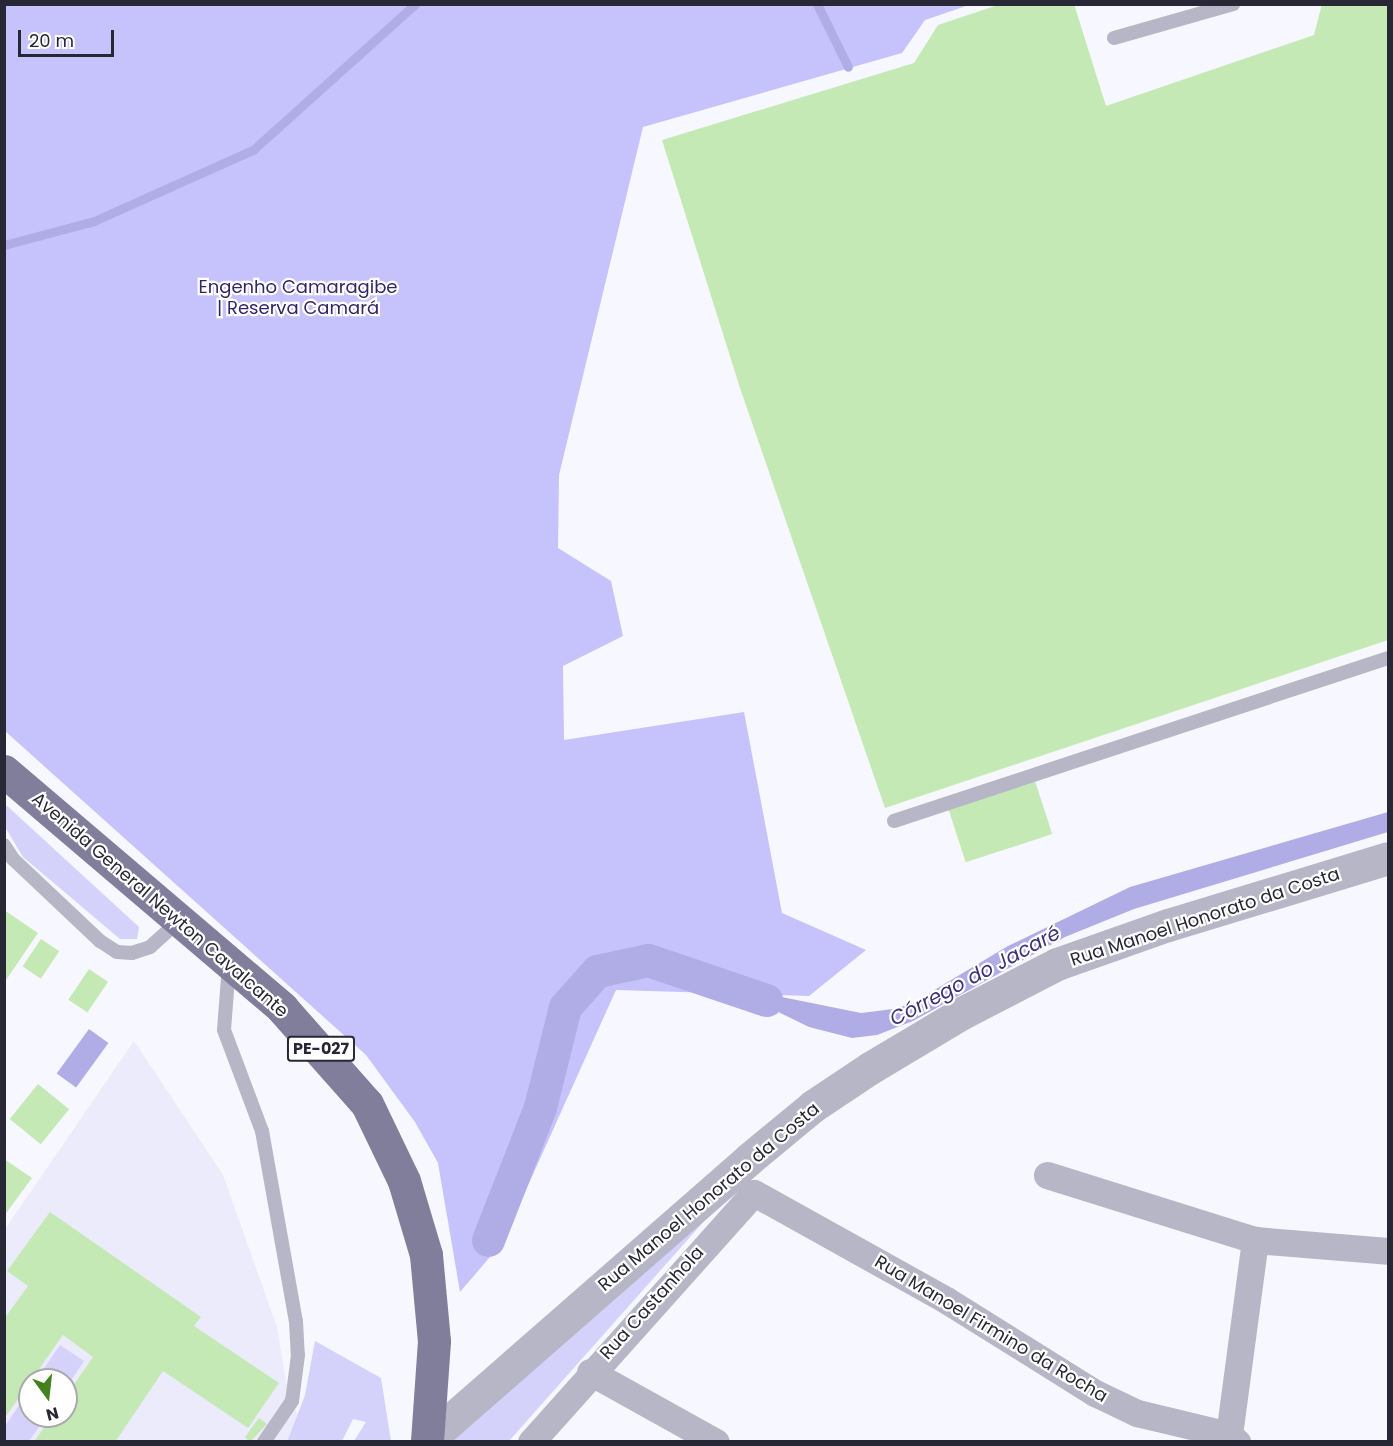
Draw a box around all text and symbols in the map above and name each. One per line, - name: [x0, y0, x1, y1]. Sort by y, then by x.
- scale bar: [21, 18, 117, 56]
- text: 20 m: [29, 28, 74, 53]
- park label: Engenho Camaragibe | Reserva Camará: [198, 277, 398, 320]
- street label: Avenida General Newton Cavalcante: [27, 788, 293, 1022]
- street label: Rua Manoel Honorato da Costa: [1068, 863, 1342, 971]
- water label: Córrego do Jacaré: [886, 921, 1064, 1031]
- road number: PE-027: [286, 1036, 356, 1062]
- street label: Rua Manoel Honorato da Costa: [594, 1098, 824, 1296]
- street label: Rua Castanhola: [596, 1242, 708, 1364]
- street label: Rua Manoel Firmino da Rocha: [871, 1251, 1111, 1407]
- north arrow: [18, 1368, 78, 1428]
- text: N: [43, 1401, 61, 1427]

